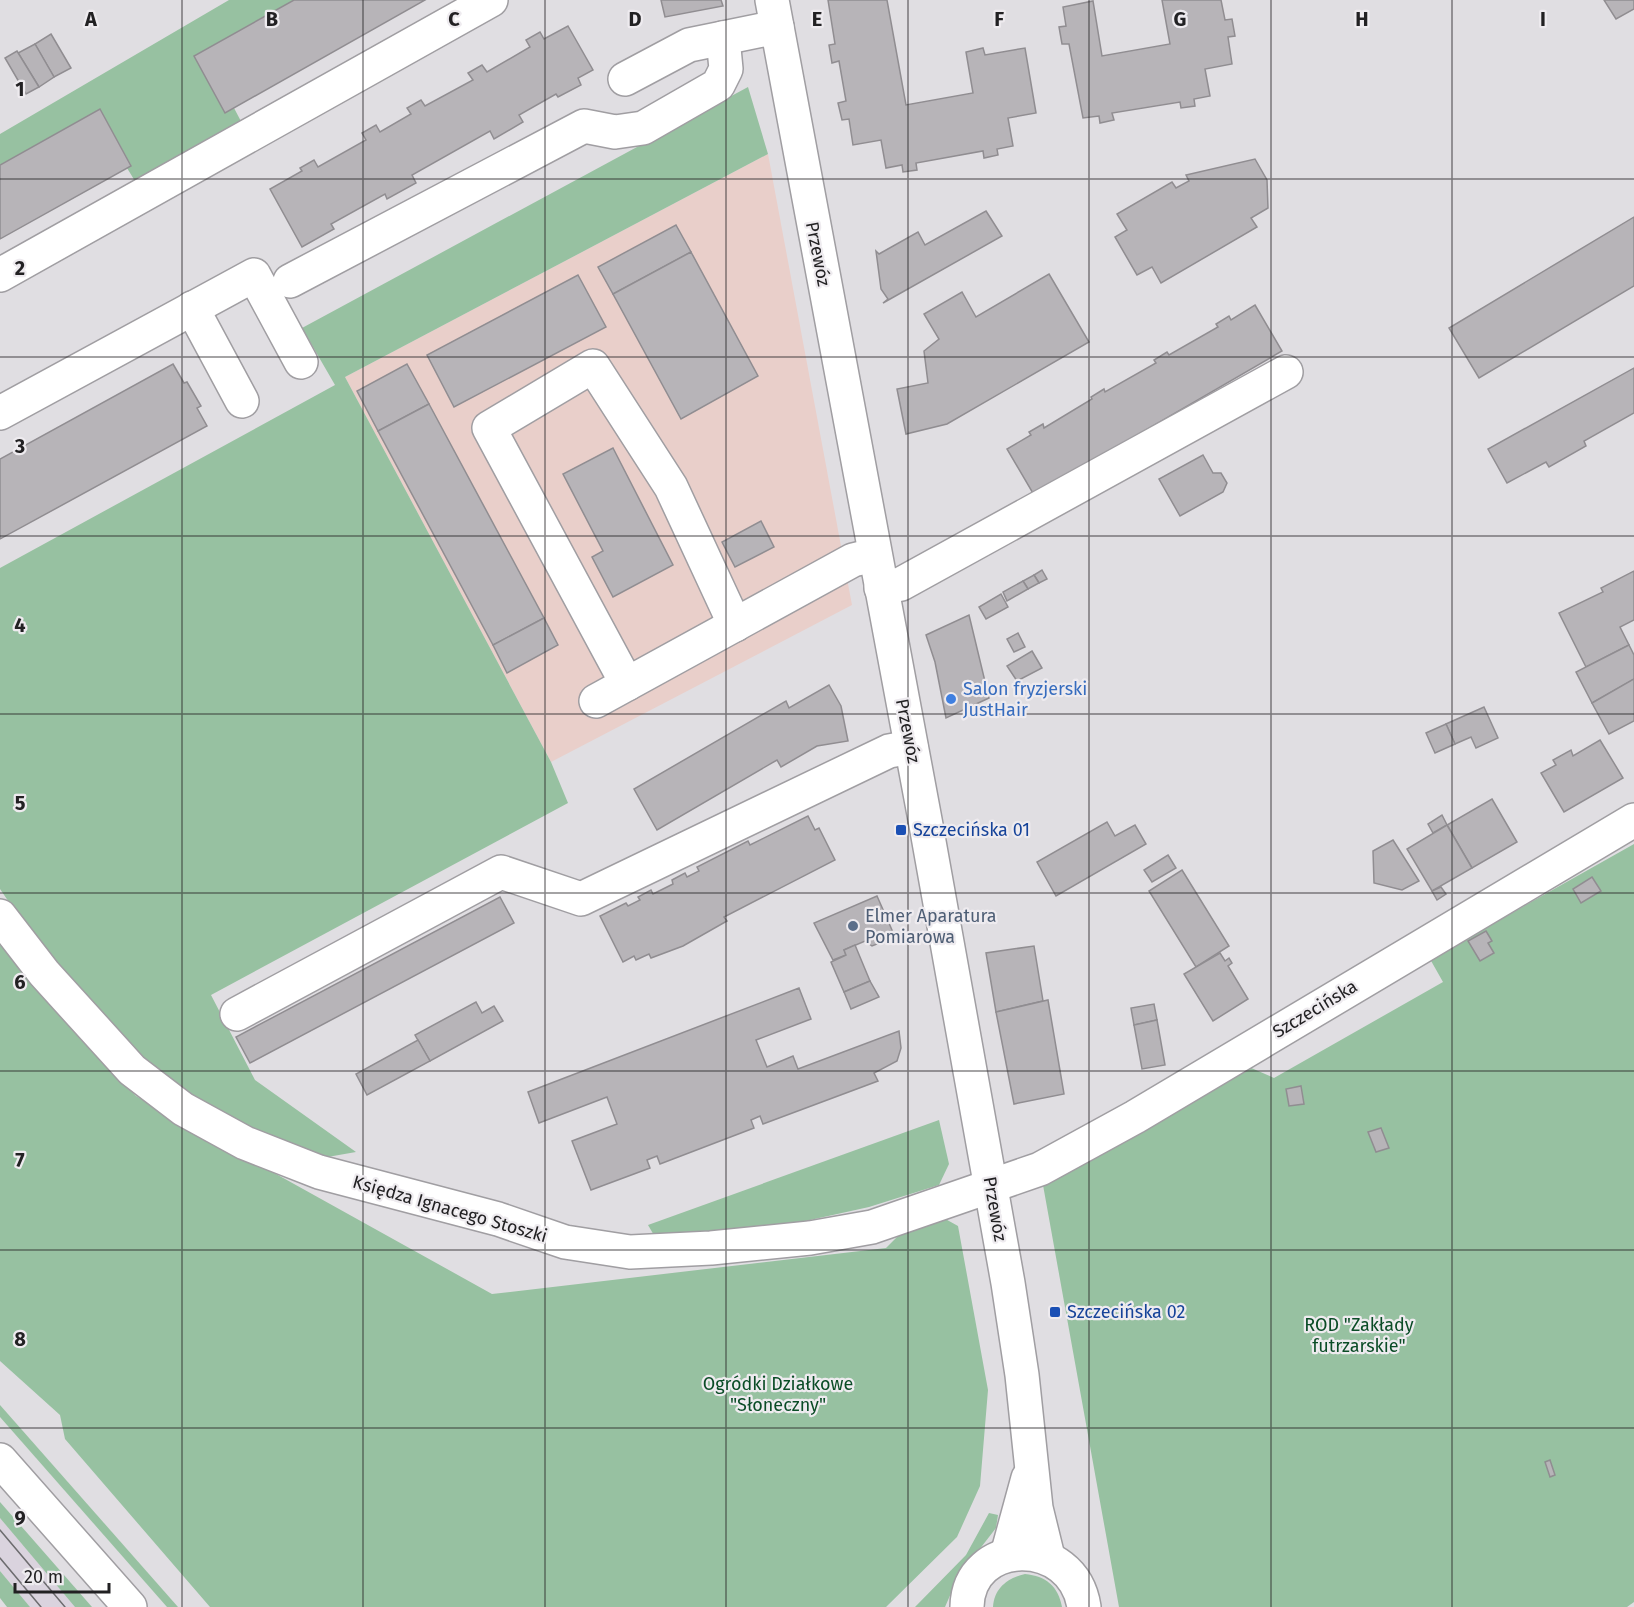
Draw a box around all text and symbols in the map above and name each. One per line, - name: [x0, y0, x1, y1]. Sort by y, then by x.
- text: A: [84, 7, 98, 31]
- text: B: [266, 7, 278, 31]
- text: C: [448, 7, 460, 31]
- text: D: [628, 7, 642, 31]
- text: E: [812, 7, 822, 31]
- text: F: [994, 7, 1004, 31]
- text: G: [1174, 7, 1186, 31]
- text: H: [1355, 7, 1369, 31]
- text: I: [1540, 7, 1546, 31]
- text: 1: [15, 77, 25, 101]
- street label: Przewóz: [801, 220, 835, 288]
- text: 2: [15, 256, 25, 280]
- text: 3: [14, 434, 25, 458]
- text: 4: [14, 613, 26, 637]
- place label: Salon fryzjerski JustHair: [963, 678, 1087, 721]
- marker: Salon fryzjerski JustHair: [944, 692, 958, 706]
- street label: Przewóz: [891, 697, 925, 765]
- text: 5: [15, 791, 26, 815]
- place label: Szczecińska 01: [913, 819, 1030, 841]
- marker: Szczecińska 01: [894, 823, 908, 837]
- place label: Elmer Aparatura Pomiarowa: [865, 905, 997, 948]
- marker: Elmer Aparatura Pomiarowa: [846, 919, 860, 933]
- text: 6: [14, 970, 26, 994]
- street label: Szczecińska: [1269, 975, 1361, 1043]
- text: 7: [15, 1148, 25, 1172]
- street label: Księdza Ignacego Stoszki: [350, 1171, 550, 1247]
- street label: Przewóz: [978, 1175, 1012, 1243]
- place label: Szczecińska 02: [1067, 1301, 1185, 1323]
- marker: Szczecińska 02: [1048, 1305, 1062, 1319]
- park label: ROD "Zakłady futrzarskie": [1304, 1314, 1414, 1357]
- text: 8: [14, 1327, 26, 1351]
- park label: Ogródki Działkowe "Słoneczny": [703, 1373, 853, 1416]
- text: 9: [14, 1506, 26, 1530]
- scale bar: [15, 1556, 110, 1594]
- text: 20 m: [24, 1566, 63, 1588]

